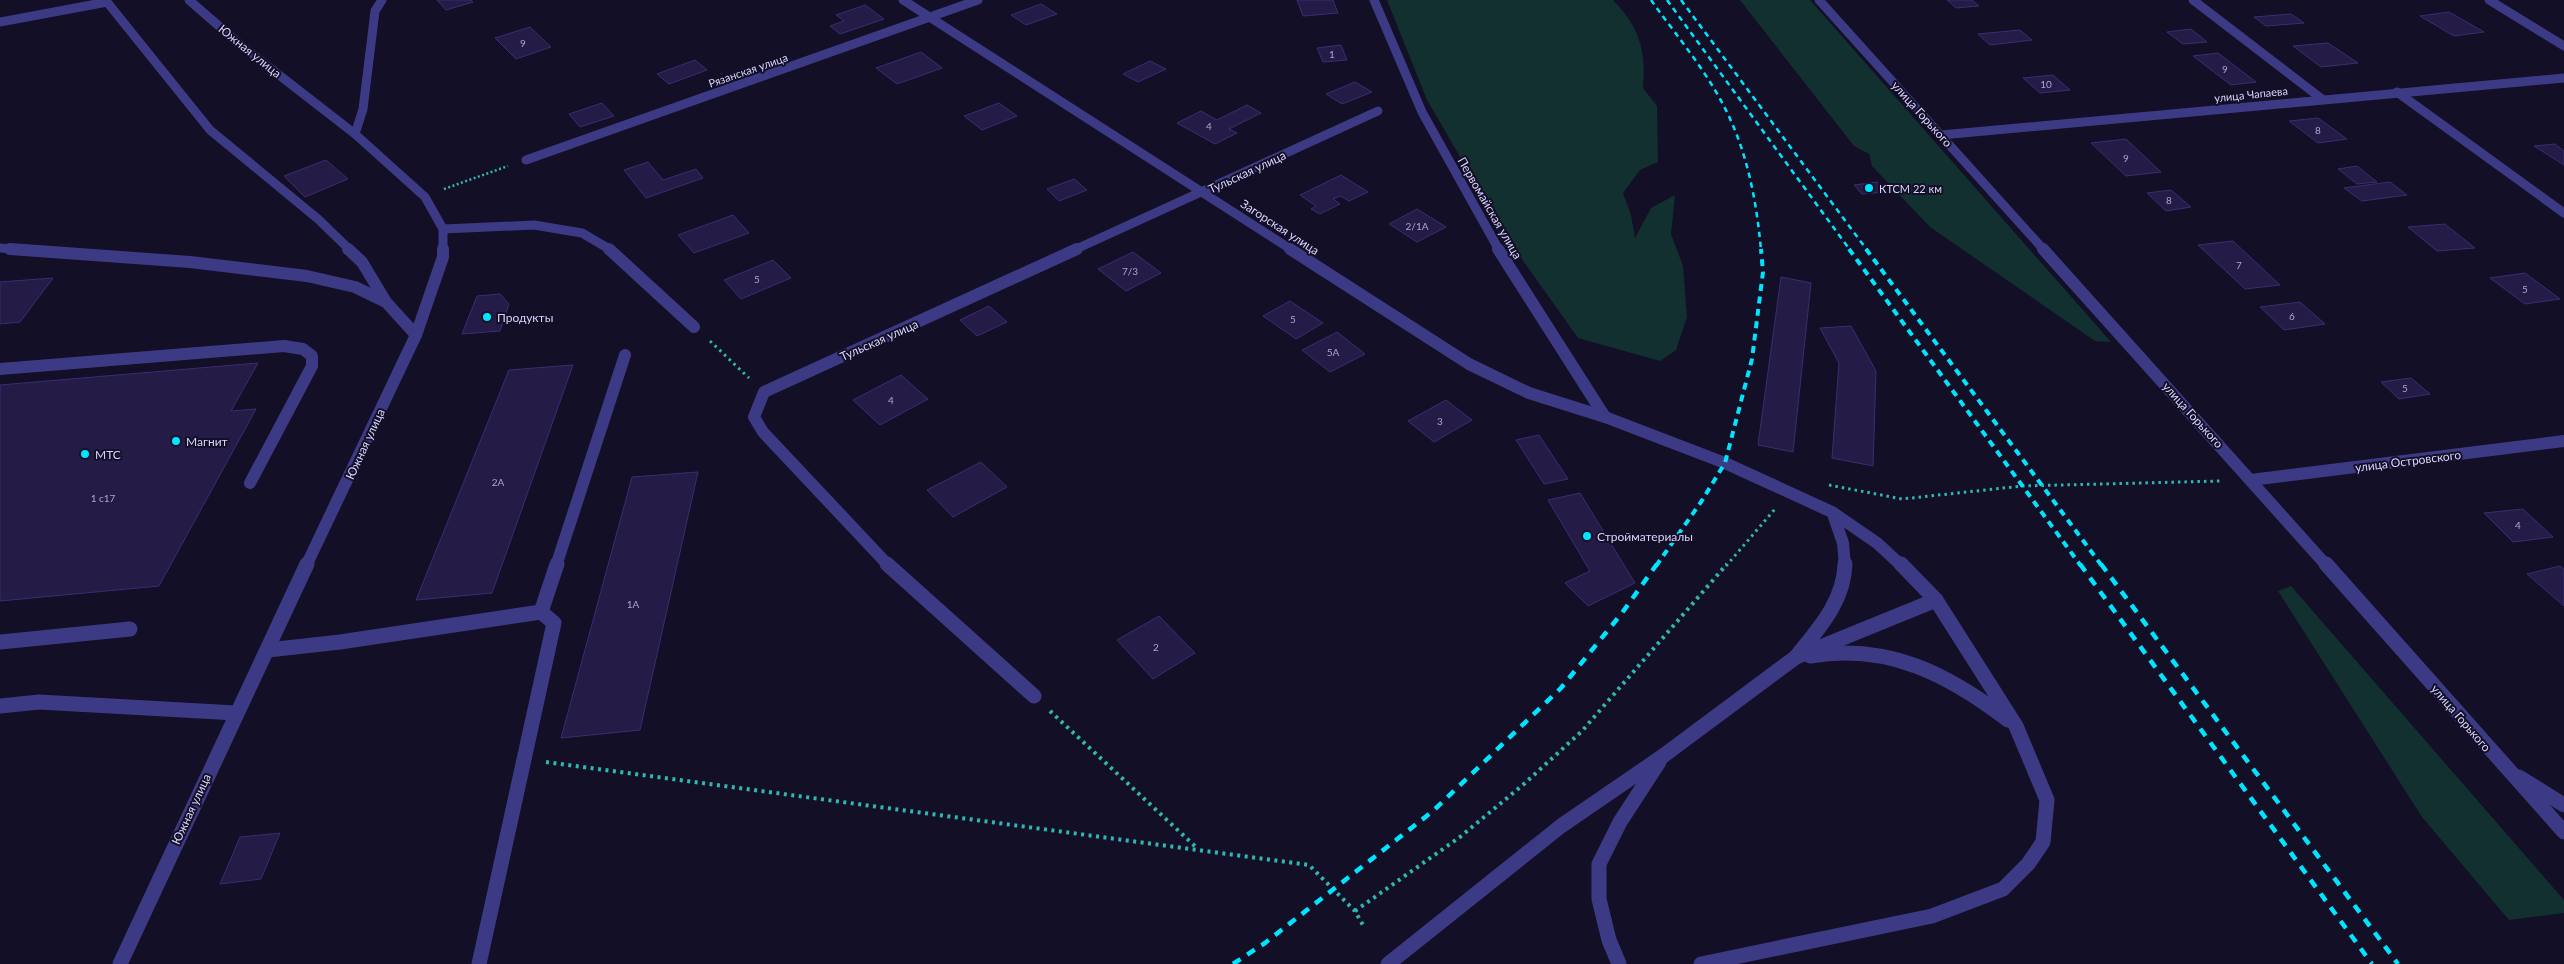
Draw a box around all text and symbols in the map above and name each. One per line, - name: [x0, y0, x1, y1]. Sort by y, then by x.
- street label: Южная улица: [216, 21, 284, 81]
- house number: 9: [520, 37, 526, 49]
- house number: 1: [1329, 48, 1335, 60]
- street label: Рязанская улица: [707, 50, 789, 90]
- house number: 9: [2222, 63, 2228, 75]
- street label: улица Горького: [1888, 78, 1956, 150]
- house number: 10: [2040, 78, 2052, 90]
- street label: улица Чапаева: [2214, 84, 2288, 104]
- house number: 4: [1206, 120, 1212, 132]
- house number: 8: [2315, 124, 2321, 136]
- street label: Тульская улица: [1206, 147, 1288, 197]
- house number: 9: [2123, 152, 2129, 164]
- street label: Первомайская улица: [1455, 154, 1525, 262]
- marker: КТСМ 22 км: [1863, 182, 1875, 194]
- place label: КТСМ 22 км: [1879, 182, 1942, 195]
- house number: 8: [2166, 194, 2172, 206]
- street label: Загорская улица: [1238, 196, 1322, 258]
- house number: 2/1А: [1406, 220, 1429, 232]
- house number: 7: [2236, 259, 2242, 271]
- house number: 7/3: [1122, 265, 1138, 277]
- house number: 5: [754, 273, 760, 285]
- house number: 5: [2522, 283, 2528, 295]
- place label: Продукты: [497, 310, 553, 325]
- house number: 6: [2289, 310, 2295, 322]
- marker: Продукты: [481, 311, 493, 323]
- house number: 5: [1290, 313, 1296, 325]
- street label: Тульская улица: [838, 316, 921, 364]
- house number: 5А: [1327, 346, 1340, 358]
- street label: улица Горького: [2159, 379, 2227, 451]
- house number: 5: [2402, 382, 2408, 394]
- house number: 4: [888, 394, 894, 406]
- street label: Южная улица: [342, 406, 388, 482]
- house number: 3: [1437, 415, 1443, 427]
- place label: Магнит: [186, 434, 228, 449]
- marker: Магнит: [170, 435, 182, 447]
- place label: МТС: [95, 447, 121, 462]
- street label: улица Островского: [2354, 447, 2462, 475]
- marker: МТС: [79, 448, 91, 460]
- house number: 2А: [492, 476, 505, 488]
- house number: 1 с17: [91, 492, 116, 504]
- house number: 4: [2515, 519, 2521, 531]
- place label: Стройматериалы: [1597, 529, 1693, 544]
- marker: Стройматериалы: [1581, 530, 1593, 542]
- house number: 1А: [627, 598, 640, 610]
- house number: 2: [1153, 641, 1159, 653]
- street label: улица Горького: [2428, 681, 2494, 755]
- street label: Южная улица: [168, 771, 214, 847]

